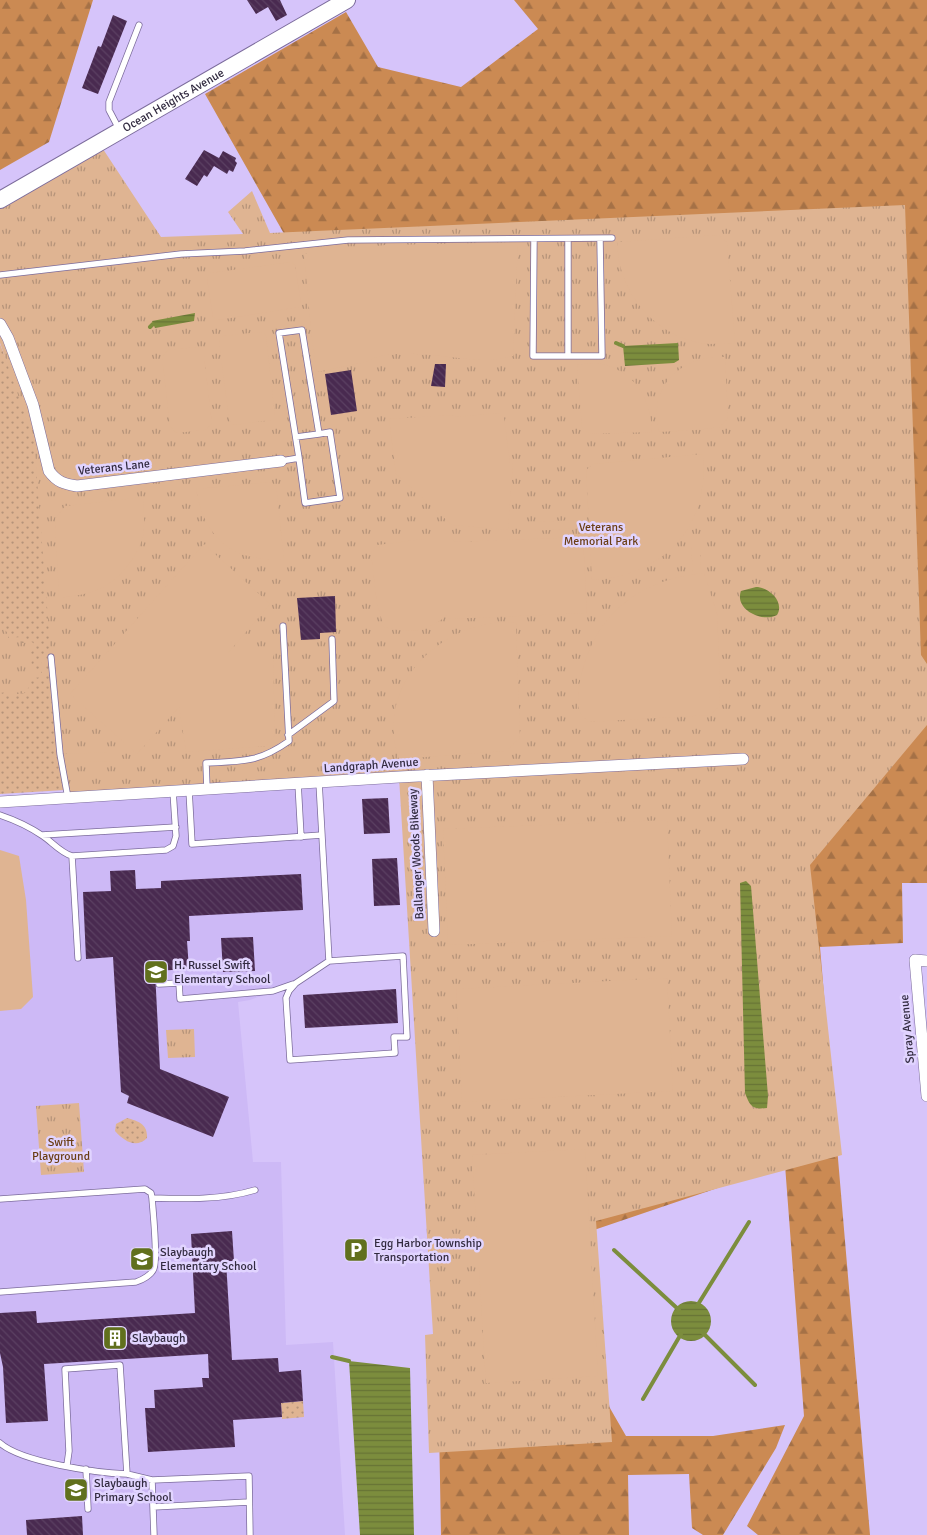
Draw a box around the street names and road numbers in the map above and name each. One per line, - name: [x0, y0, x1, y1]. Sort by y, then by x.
- street label: Ocean Heights Avenue: [120, 65, 227, 136]
- street label: Veterans Lane: [77, 456, 151, 479]
- street label: Landgraph Avenue: [323, 755, 419, 776]
- street label: Ballanger Woods Bikeway: [406, 788, 427, 920]
- street label: Spray Avenue: [897, 994, 918, 1064]

